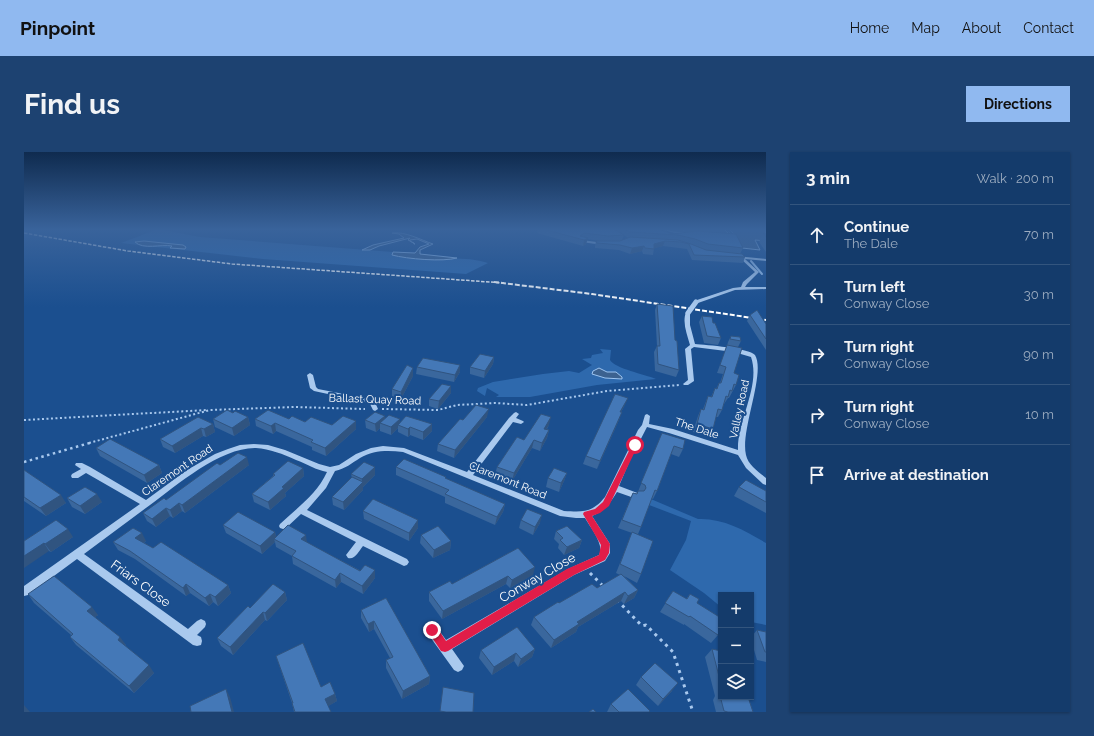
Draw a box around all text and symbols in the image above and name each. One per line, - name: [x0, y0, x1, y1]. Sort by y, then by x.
- text: Pinpoint: [20, 17, 95, 39]
- text: Home: [850, 20, 889, 36]
- text: Map: [911, 20, 940, 36]
- text: About: [962, 20, 1001, 36]
- text: Contact: [1023, 20, 1074, 36]
- button: Directions: [966, 86, 1070, 122]
- text: Find us: [24, 88, 120, 121]
- text: 3 min: [806, 168, 850, 188]
- text: Walk · 200 m: [977, 171, 1054, 186]
- text: Continue: [844, 218, 909, 236]
- icon: ahead: [806, 224, 828, 246]
- text: 70 m: [1024, 227, 1054, 242]
- text: The Dale: [844, 236, 898, 251]
- text: Turn left: [844, 278, 905, 296]
- icon: left: [806, 284, 828, 306]
- text: 30 m: [1024, 287, 1054, 302]
- text: Conway Close: [844, 296, 929, 311]
- text: Turn right: [844, 338, 914, 356]
- icon: right: [806, 344, 828, 366]
- text: 90 m: [1023, 347, 1054, 362]
- text: Conway Close: [844, 356, 929, 371]
- street label: Valley Road: [727, 378, 752, 440]
- street label: Ballast Quay Road: [329, 391, 422, 408]
- text: Turn right: [844, 398, 914, 416]
- icon: right: [806, 404, 828, 426]
- text: 10 m: [1025, 407, 1054, 422]
- street label: The Dale: [673, 415, 721, 442]
- text: Conway Close: [844, 416, 929, 431]
- route start: [626, 436, 644, 454]
- street label: Claremont Road: [139, 442, 215, 499]
- street label: Claremont Road: [467, 459, 549, 502]
- icon: arrive: [806, 464, 828, 486]
- text: Arrive at destination: [844, 466, 989, 484]
- street label: Conway Close: [496, 549, 578, 605]
- street label: Friars Close: [108, 557, 174, 610]
- map controls: [718, 592, 754, 700]
- button: +: [718, 592, 754, 628]
- route end: [423, 621, 441, 639]
- button: −: [718, 628, 754, 664]
- button: layers: [718, 664, 754, 700]

